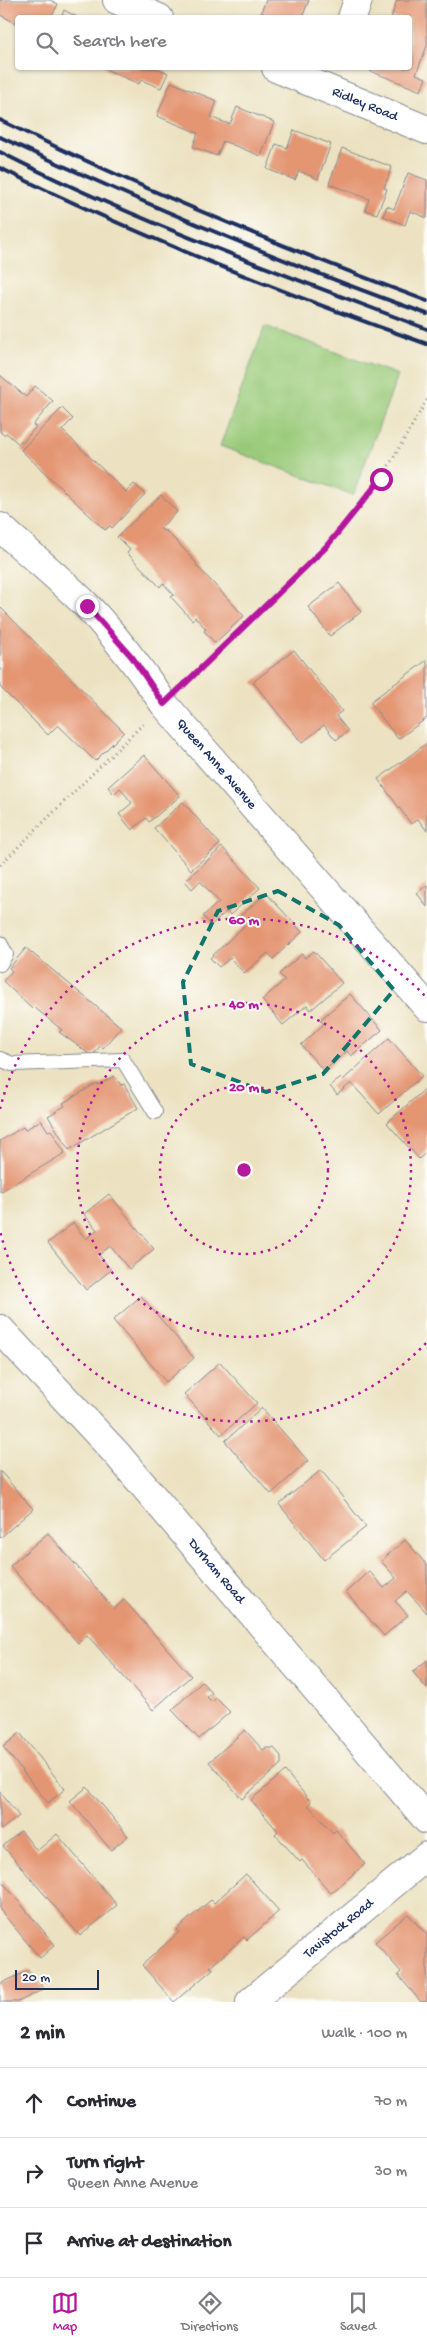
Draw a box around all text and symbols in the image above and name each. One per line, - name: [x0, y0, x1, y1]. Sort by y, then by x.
- search box: [15, 15, 412, 70]
- icon: search: [33, 29, 61, 57]
- text: Search here: [73, 31, 167, 54]
- street label: Ridley Road: [329, 83, 402, 126]
- route start: [370, 468, 393, 491]
- route end: [76, 595, 99, 618]
- street label: Queen Anne Avenue: [172, 715, 261, 814]
- text: 60 m: [229, 912, 260, 930]
- text: 40 m: [228, 996, 259, 1014]
- text: 20 m: [229, 1079, 259, 1097]
- centre of rings: [235, 1161, 253, 1179]
- street label: Durham Road: [183, 1535, 250, 1609]
- street label: Tavistock Road: [300, 1894, 378, 1963]
- scale bar: [15, 1967, 99, 1990]
- text: 20 m: [22, 1970, 50, 1987]
- text: 2 min: [20, 2022, 65, 2047]
- text: Walk · 100 m: [321, 2025, 407, 2044]
- icon: ahead: [20, 2089, 48, 2117]
- text: Continue: [67, 2091, 136, 2114]
- text: 70 m: [374, 2093, 407, 2112]
- text: Turn right: [67, 2152, 143, 2175]
- icon: right: [20, 2159, 48, 2187]
- text: 30 m: [374, 2163, 407, 2182]
- text: Queen Anne Avenue: [67, 2175, 198, 2194]
- icon: arrive: [20, 2229, 48, 2257]
- text: Arrive at destination: [67, 2231, 231, 2254]
- tab: Map: [51, 2289, 79, 2336]
- tab: Directions: [181, 2289, 238, 2336]
- tab: Saved: [340, 2289, 376, 2336]

